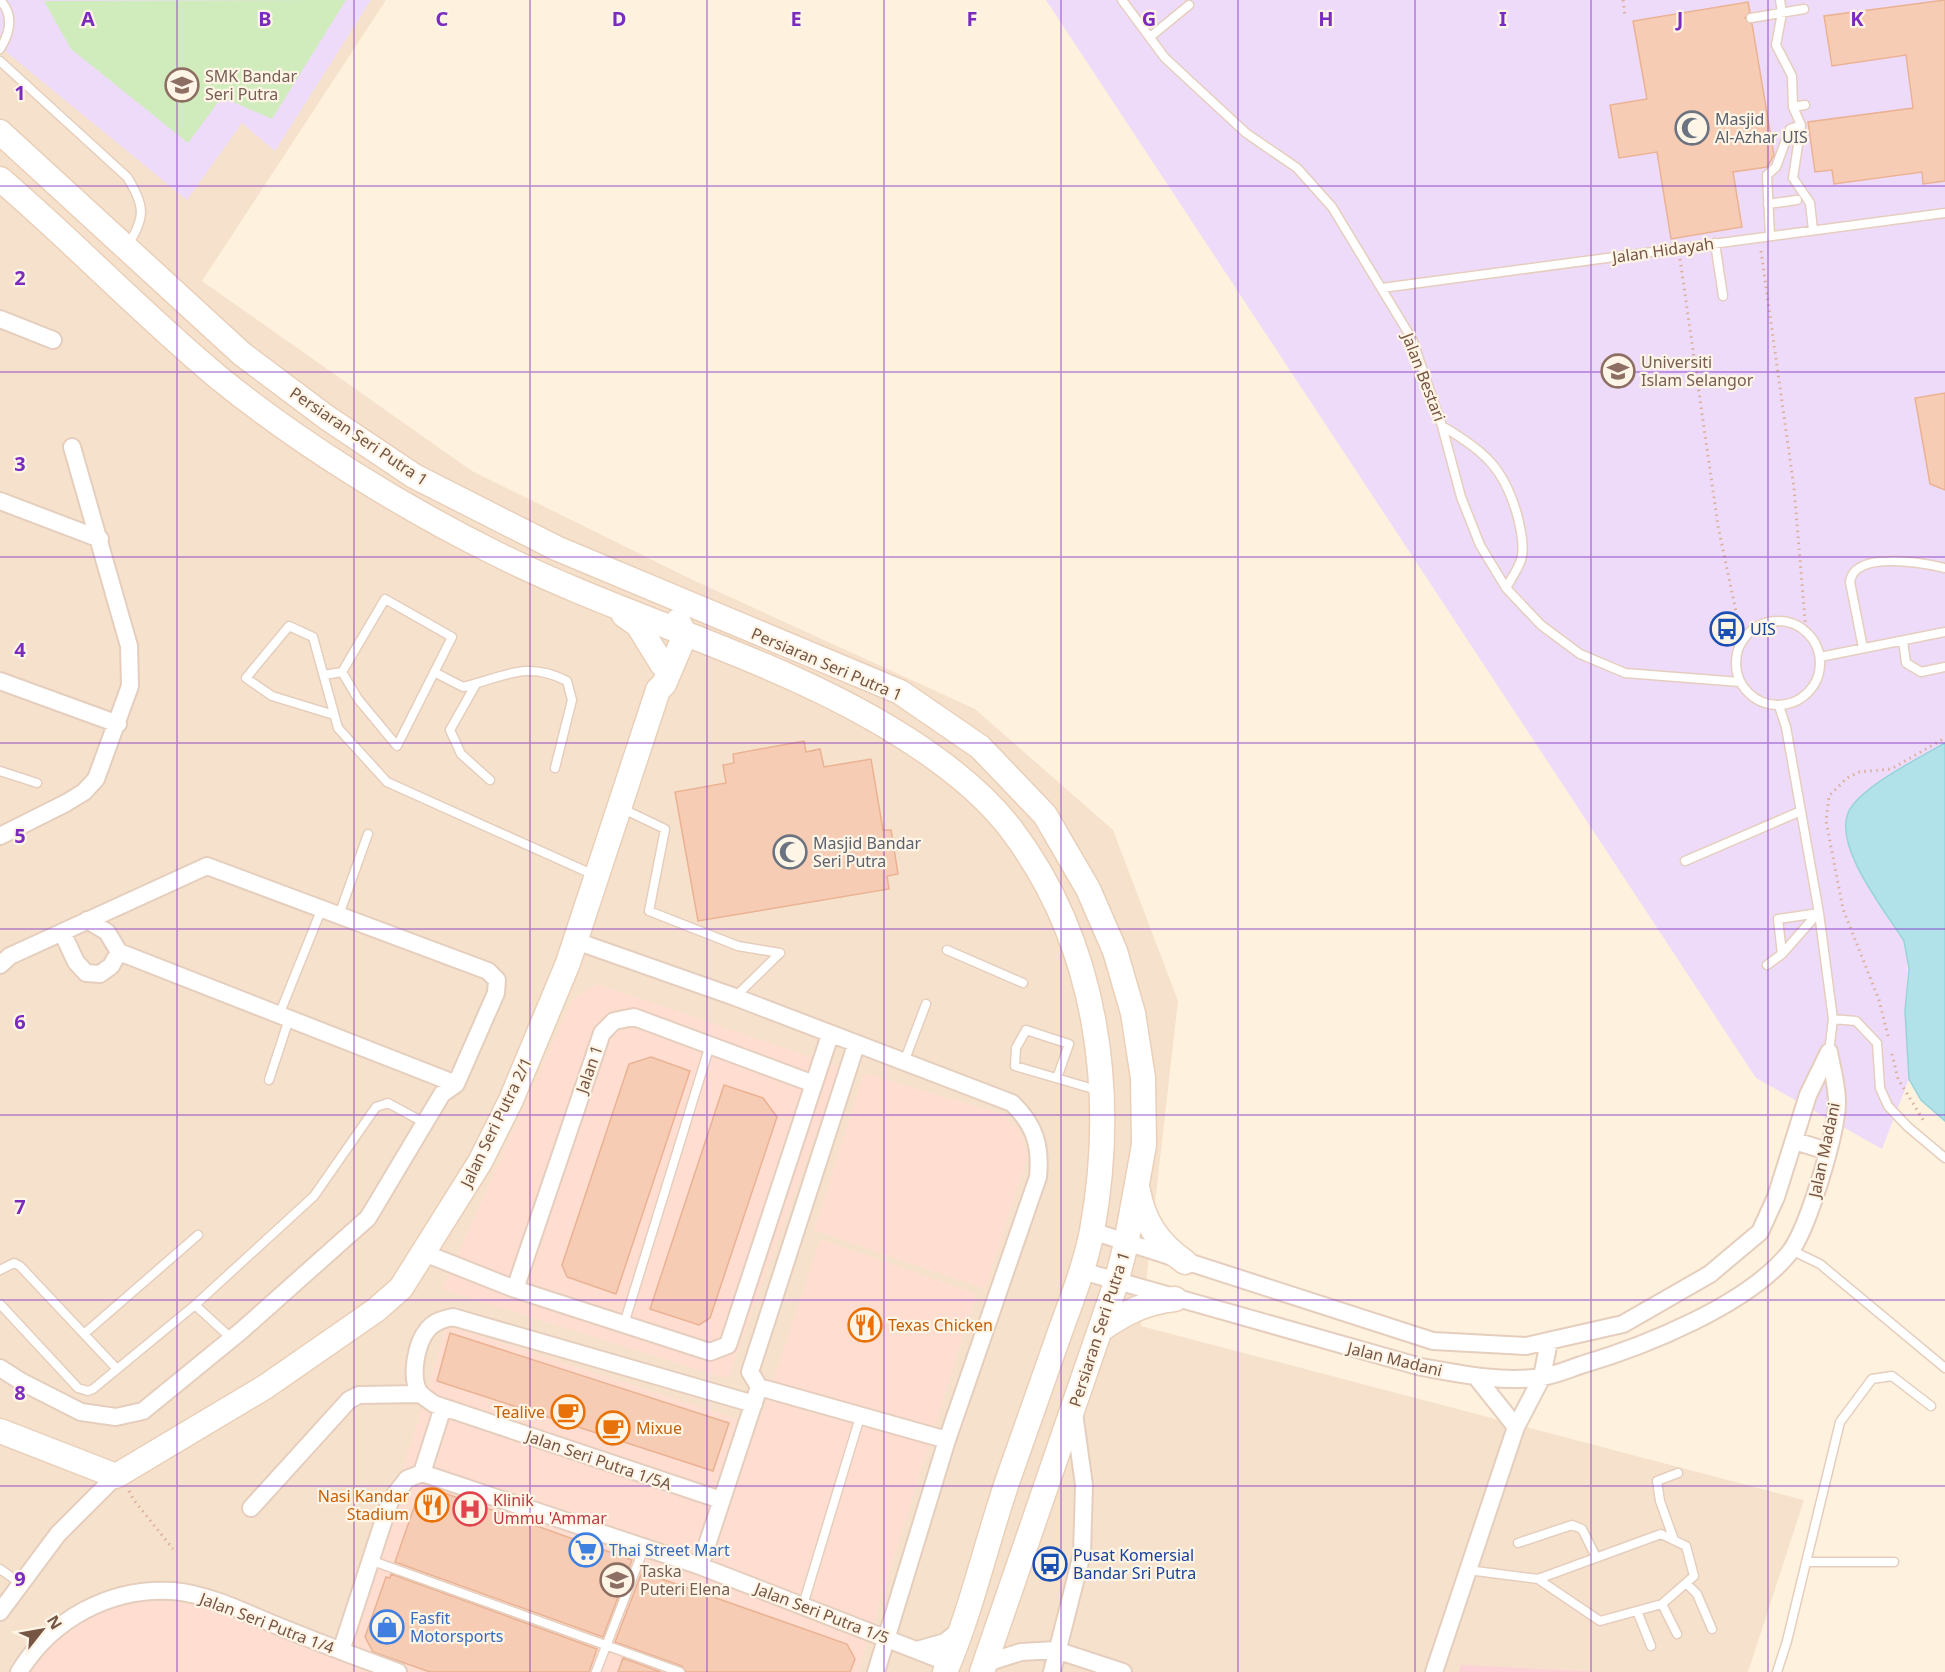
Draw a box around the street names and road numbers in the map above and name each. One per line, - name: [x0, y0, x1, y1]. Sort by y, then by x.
- street label: Jalan Hidayah: [1609, 232, 1715, 268]
- street label: Jalan Bestari: [1396, 328, 1451, 424]
- street label: Persiaran Seri Putra 1: [286, 382, 432, 490]
- street label: Persiaran Seri Putra 1: [748, 622, 906, 706]
- street label: Jalan 1: [570, 1042, 607, 1098]
- street label: Jalan Seri Putra 2/1: [454, 1053, 537, 1193]
- street label: Jalan Madani: [1803, 1100, 1845, 1202]
- street label: Persiaran Seri Putra 1: [1064, 1249, 1134, 1409]
- street label: Jalan Madani: [1343, 1336, 1445, 1381]
- street label: Jalan Seri Putra 1/5A: [521, 1424, 675, 1495]
- street label: Jalan Seri Putra 1/5: [750, 1577, 892, 1649]
- street label: Jalan Seri Putra 1/4: [195, 1587, 337, 1659]

